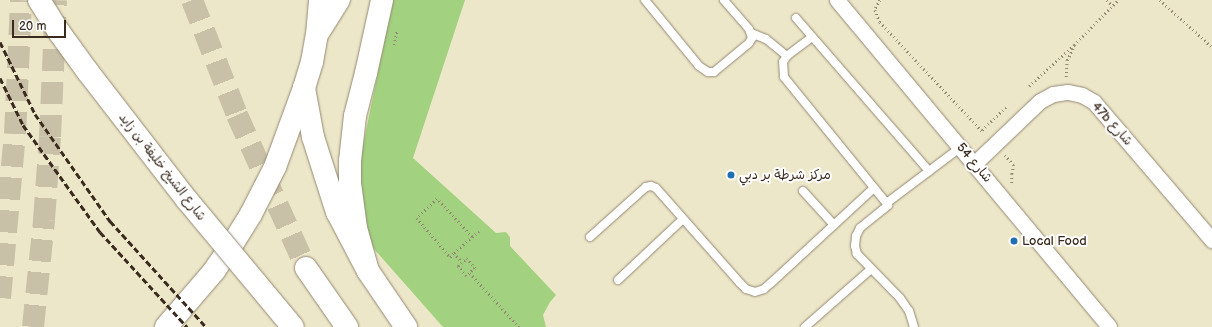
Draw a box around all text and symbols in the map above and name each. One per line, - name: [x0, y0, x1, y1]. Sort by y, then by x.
- scale bar: [14, 12, 68, 38]
- text: 20 m: [19, 19, 46, 34]
- street label: 47b شارع: [1088, 99, 1136, 149]
- street label: شارع الشيخ خليفة بن زايد: [115, 110, 209, 224]
- street label: شارع 54: [953, 140, 995, 186]
- place label: مركز شرطة بر دبي: [739, 167, 831, 183]
- marker: مركز شرطة بر دبي: [726, 170, 736, 180]
- place label: Local Food: [1022, 233, 1087, 249]
- marker: Local Food: [1009, 236, 1019, 246]

